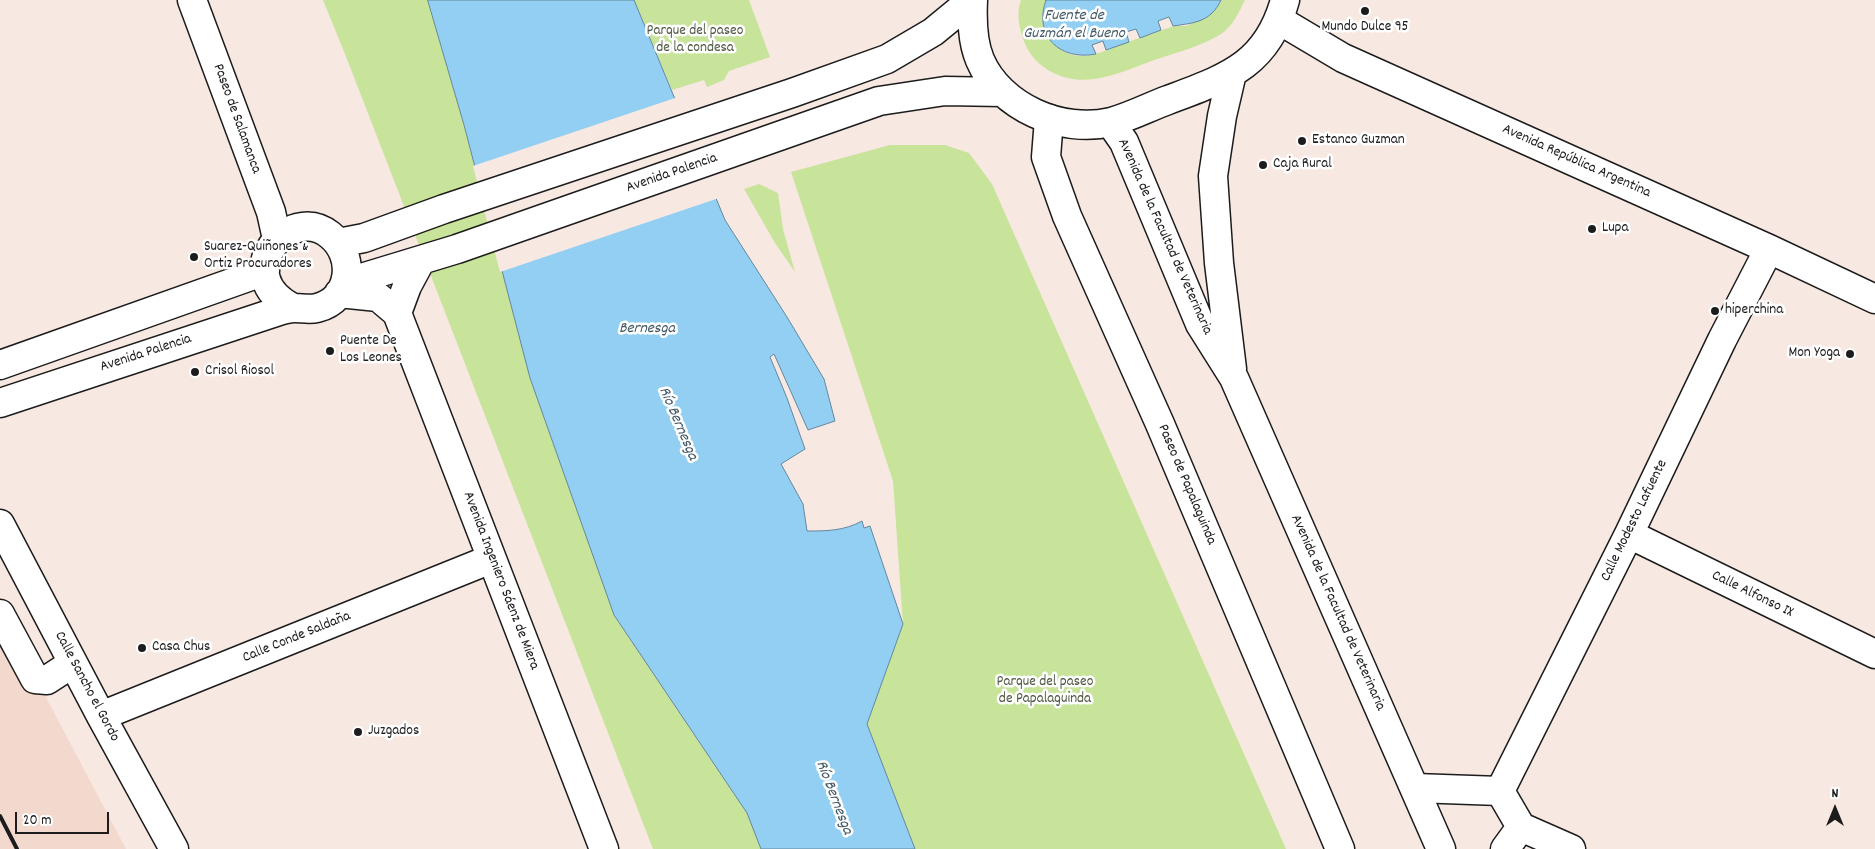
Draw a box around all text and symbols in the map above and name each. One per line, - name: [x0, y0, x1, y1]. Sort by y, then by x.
- marker: Mundo Dulce 95: [1359, 5, 1371, 17]
- water label: Fuente de Guzmán el Bueno: [1023, 7, 1125, 45]
- place label: Mundo Dulce 95: [1322, 19, 1408, 37]
- park label: Parque del paseo de la condesa: [647, 23, 743, 58]
- street label: Paseo de Salamanca: [208, 62, 264, 176]
- street label: Avenida República Argentina: [1499, 121, 1653, 203]
- place label: Estanco Guzman: [1312, 132, 1405, 150]
- marker: Estanco Guzman: [1296, 135, 1308, 147]
- street label: Avenida de la Facultad de Veterinaria: [1113, 136, 1215, 338]
- street label: Avenida Palencia: [624, 150, 720, 198]
- place label: Caja Rural: [1273, 156, 1332, 174]
- marker: Caja Rural: [1257, 159, 1269, 171]
- place label: Lupa: [1602, 220, 1629, 238]
- marker: Lupa: [1586, 223, 1598, 235]
- place label: Suarez-Quiñones & Ortiz Procuradores: [204, 239, 312, 274]
- marker: Suarez-Quiñones & Ortiz Procuradores: [188, 251, 200, 263]
- place label: hiperchina: [1725, 302, 1783, 320]
- marker: hiperchina: [1709, 305, 1721, 317]
- water label: Bernesga: [619, 320, 675, 340]
- street label: Avenida Palencia: [98, 331, 194, 377]
- place label: Puente De Los Leones: [340, 333, 402, 368]
- marker: Puente De Los Leones: [324, 345, 336, 357]
- place label: Mon Yoga: [1788, 345, 1840, 363]
- marker: Mon Yoga: [1844, 348, 1856, 360]
- place label: Crisol Riosol: [205, 363, 274, 381]
- marker: Crisol Riosol: [189, 366, 201, 378]
- water label: Río Bernesga: [653, 384, 701, 464]
- street label: Paseo de Papalaguinda: [1152, 422, 1220, 548]
- street label: Calle Modesto Lafuente: [1598, 457, 1672, 585]
- street label: Avenida Ingeniero Sáenz de Miera: [458, 489, 542, 673]
- street label: Avenida de la Facultad de Veterinaria: [1286, 512, 1388, 714]
- street label: Calle Alfonso IX: [1708, 567, 1796, 623]
- street label: Calle Conde Saldaña: [240, 608, 354, 668]
- street label: Calle Sancho el Gordo: [49, 629, 123, 745]
- place label: Casa Chus: [152, 639, 210, 657]
- marker: Casa Chus: [136, 642, 148, 654]
- park label: Parque del paseo de Papalaguinda: [997, 674, 1093, 709]
- place label: Juzgados: [368, 723, 419, 741]
- marker: Juzgados: [352, 726, 364, 738]
- water label: Río Bernesga: [810, 758, 856, 838]
- north arrow: [1810, 784, 1860, 834]
- text: N: [1832, 784, 1838, 804]
- scale bar: [18, 802, 111, 834]
- text: 20 m: [23, 810, 51, 832]

